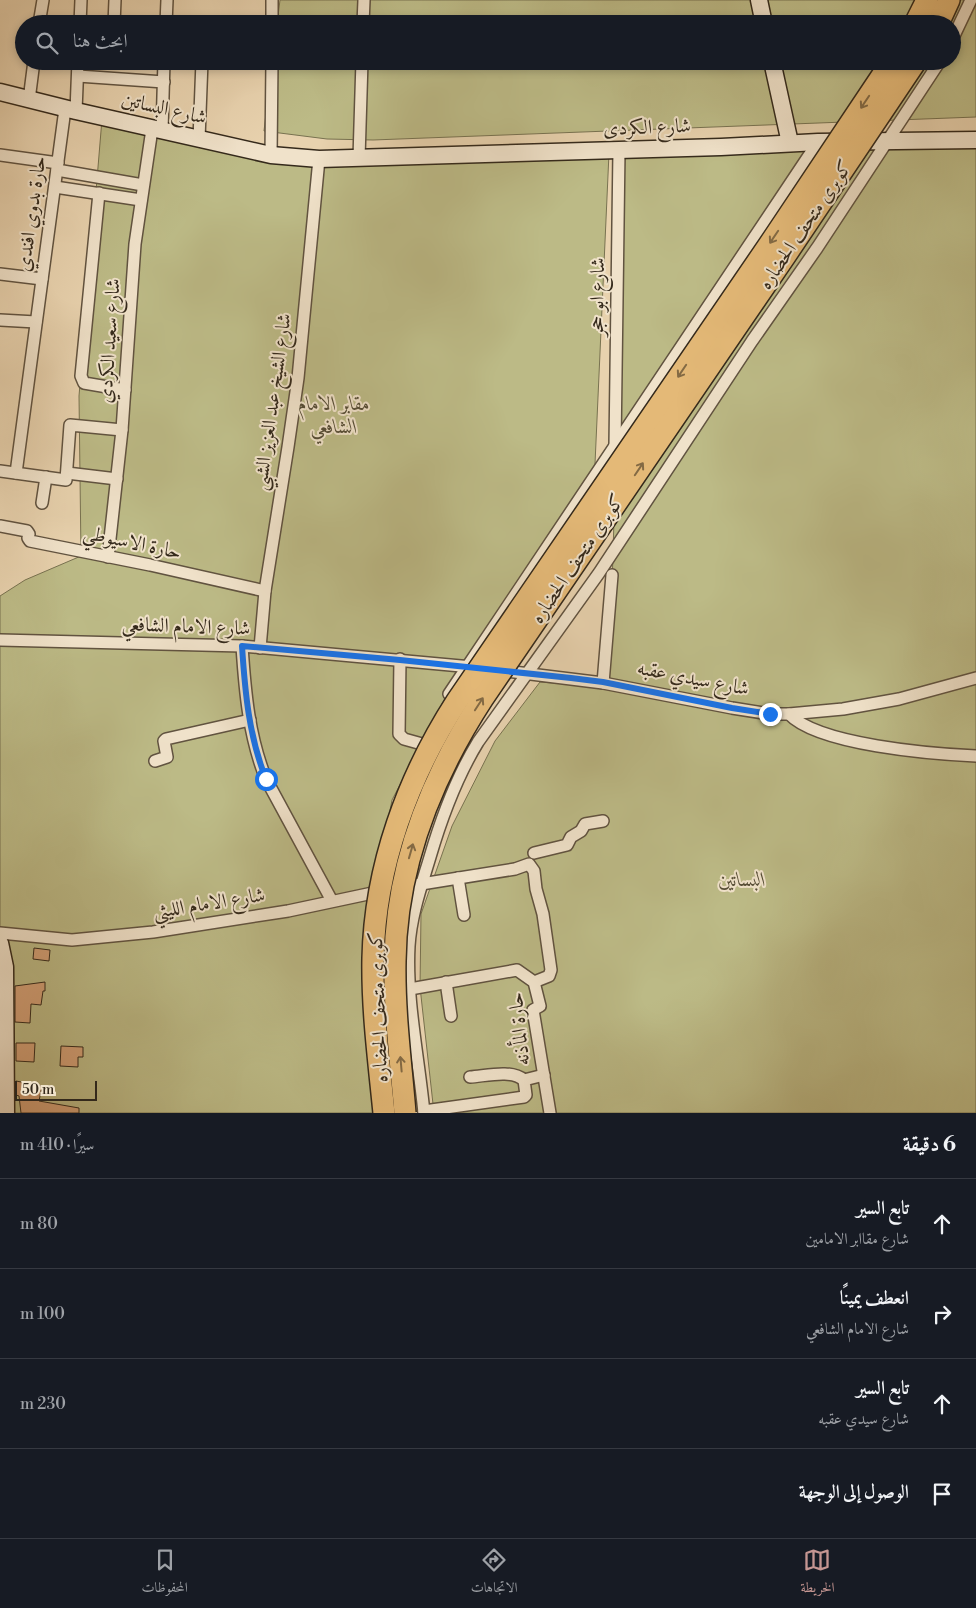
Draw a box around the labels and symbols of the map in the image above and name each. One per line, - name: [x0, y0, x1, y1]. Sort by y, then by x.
- street label: شارع البساتين: [118, 87, 209, 135]
- one-way arrow: [859, 94, 869, 108]
- street label: شارع الكردى: [603, 114, 691, 146]
- street label: حارة بدوي افندي: [12, 155, 54, 274]
- street label: كوبرى متحف الحضاره: [753, 155, 859, 295]
- one-way arrow: [769, 229, 779, 243]
- street label: شارع ابو حجر: [585, 257, 615, 339]
- street label: شارع سعيد الكردي: [93, 278, 131, 404]
- street label: شارع الشيخ عبد العزيز الشبي: [248, 312, 303, 493]
- one-way arrow: [677, 364, 687, 378]
- park label: مقابر الامام الشافعي: [298, 392, 370, 445]
- one-way arrow: [634, 462, 645, 476]
- street label: كوبرى متحف الحضاره: [525, 489, 631, 629]
- street label: حارة الاسيوطي: [80, 520, 183, 570]
- street label: شارع الامام الشافعي: [121, 612, 251, 647]
- street label: شارع سيدي عقبه: [634, 656, 751, 706]
- one-way arrow: [474, 698, 484, 712]
- route end: [759, 703, 782, 726]
- route start: [255, 768, 278, 791]
- one-way arrow: [406, 844, 416, 860]
- park label: البساتين: [718, 868, 766, 893]
- street label: شارع الامام الليثي: [151, 883, 267, 930]
- street label: كوبرى متحف الحضاره: [364, 931, 394, 1083]
- street label: حارة المأذنه: [501, 991, 536, 1067]
- one-way arrow: [396, 1057, 406, 1073]
- scale bar: [15, 1078, 98, 1101]

